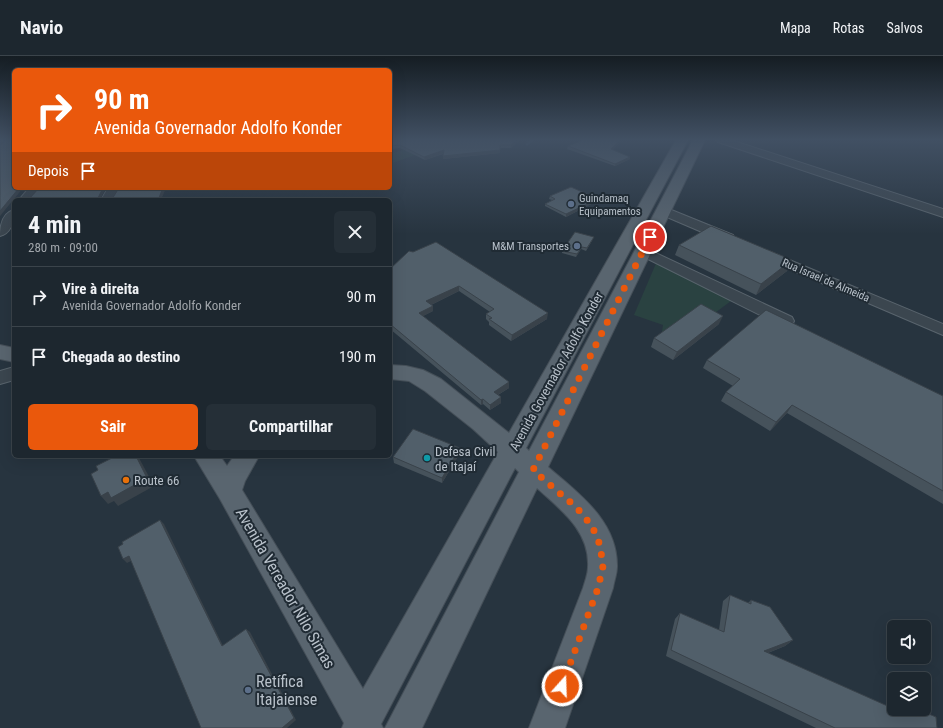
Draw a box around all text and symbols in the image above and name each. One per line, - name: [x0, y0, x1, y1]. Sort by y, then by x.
- text: Navio: [20, 16, 63, 39]
- text: Mapa: [780, 20, 811, 36]
- text: Rotas: [833, 20, 865, 36]
- text: Salvos: [887, 20, 923, 36]
- text: 90 m: [94, 83, 150, 116]
- icon: right: [28, 84, 80, 136]
- text: Avenida Governador Adolfo Konder: [94, 117, 342, 138]
- icon: arrive: [77, 160, 99, 182]
- text: Depois: [28, 162, 69, 180]
- place label: Guindamaq Equipamentos: [579, 192, 641, 218]
- marker: Guindamaq Equipamentos: [566, 199, 576, 209]
- text: 4 min: [28, 211, 81, 239]
- button: close: [334, 211, 376, 253]
- pin: [633, 220, 667, 254]
- icon: arrive: [639, 226, 661, 248]
- text: 280 m · 09:00: [28, 240, 98, 255]
- place label: M&M Transportes: [492, 240, 569, 253]
- marker: M&M Transportes: [572, 241, 582, 251]
- street label: Rua Israel de Almeida: [780, 256, 872, 305]
- text: Vire à direita: [62, 280, 139, 298]
- icon: right: [28, 286, 50, 308]
- text: 90 m: [346, 288, 376, 306]
- street label: Avenida Governador Adolfo Konder: [506, 289, 606, 453]
- text: Avenida Governador Adolfo Konder: [62, 298, 241, 313]
- icon: arrive: [28, 346, 50, 368]
- text: Chegada ao destino: [62, 348, 180, 366]
- text: 190 m: [339, 348, 376, 366]
- button: Sair: [28, 404, 198, 450]
- button: Compartilhar: [206, 404, 376, 450]
- place label: Defesa Civil de Itajaí: [435, 444, 496, 474]
- marker: Defesa Civil de Itajaí: [422, 453, 432, 463]
- place label: Route 66: [134, 473, 179, 488]
- marker: Route 66: [121, 475, 131, 485]
- street label: Avenida Vereador Nilo Simas: [232, 505, 339, 672]
- map controls: [887, 620, 931, 716]
- button: sound: [887, 620, 931, 664]
- position arrow: [541, 665, 583, 707]
- place label: Retífica Itajaiense: [256, 672, 317, 709]
- button: layers: [887, 672, 931, 716]
- marker: Retífica Itajaiense: [243, 685, 253, 695]

